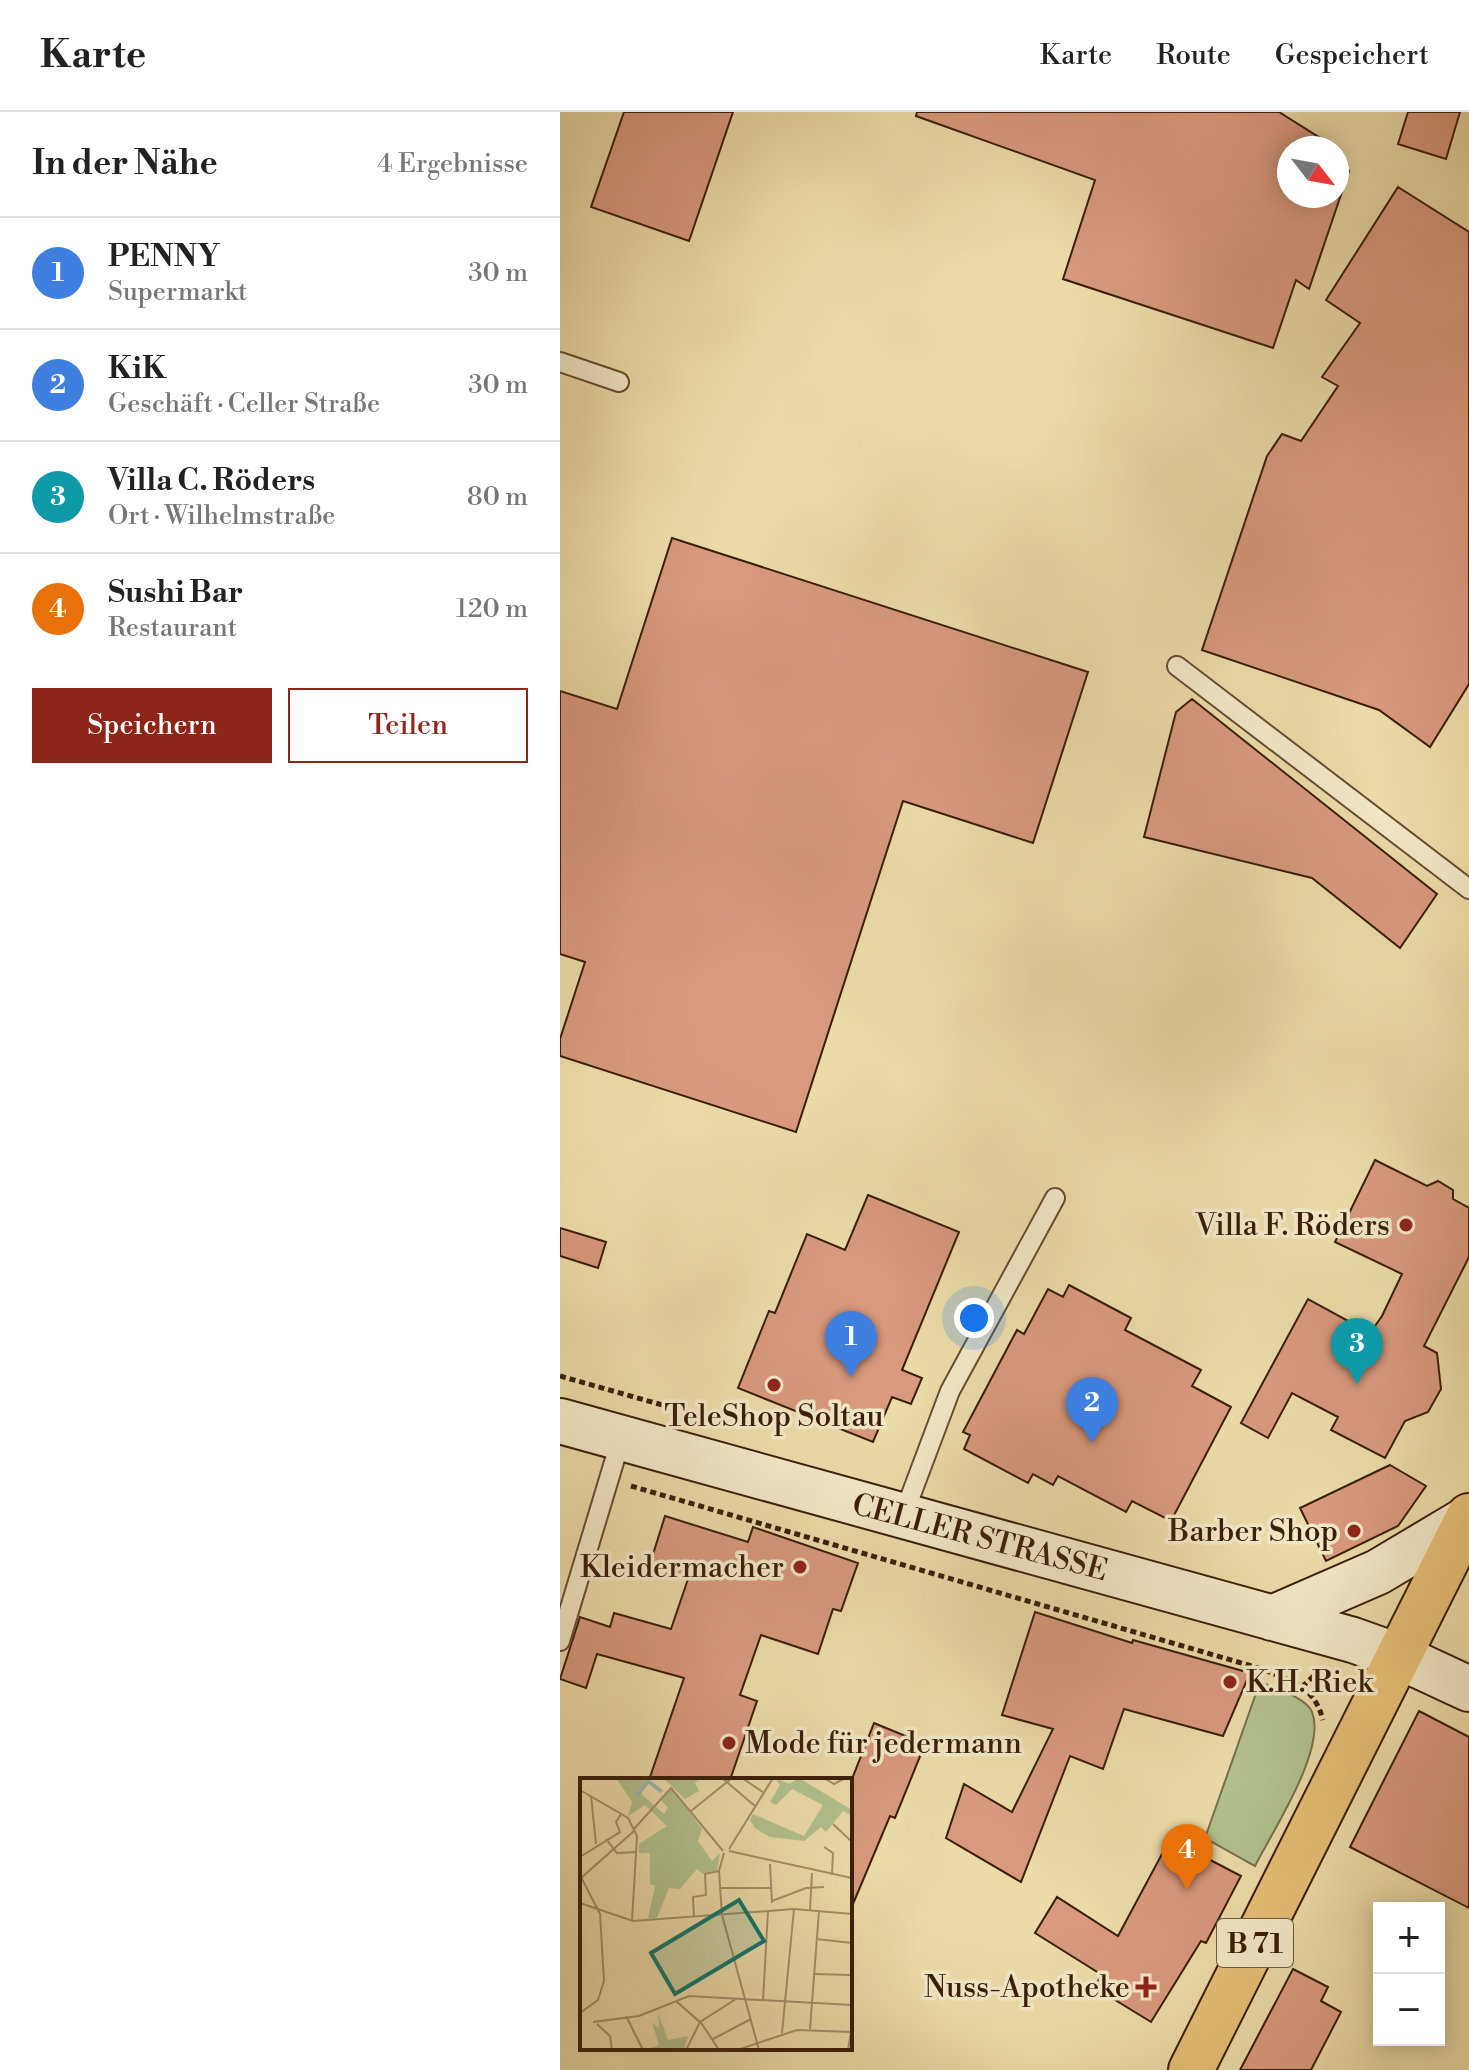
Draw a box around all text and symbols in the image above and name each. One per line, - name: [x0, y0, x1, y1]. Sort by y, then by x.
- text: Karte: [40, 32, 146, 79]
- text: Karte: [1040, 38, 1112, 73]
- text: Route: [1156, 38, 1231, 73]
- text: Gespeichert: [1275, 38, 1429, 73]
- north arrow: [1277, 136, 1349, 208]
- text: In der Nähe: [32, 143, 218, 185]
- text: 4 Ergebnisse: [377, 148, 528, 180]
- text: PENNY: [108, 238, 220, 276]
- text: 1: [52, 257, 64, 289]
- text: 30 m: [468, 257, 528, 289]
- text: Supermarkt: [108, 276, 247, 308]
- text: KiK: [108, 350, 166, 388]
- text: 2: [50, 369, 66, 401]
- text: 30 m: [468, 369, 528, 401]
- text: Geschäft · Celler Straße: [108, 388, 380, 420]
- text: Villa C. Röders: [108, 462, 315, 500]
- text: 3: [50, 481, 66, 513]
- text: 80 m: [467, 481, 528, 513]
- text: Ort · Wilhelmstraße: [108, 500, 335, 532]
- text: Sushi Bar: [108, 574, 243, 612]
- text: 4: [49, 593, 67, 625]
- text: 120 m: [456, 593, 528, 625]
- text: Restaurant: [108, 612, 237, 644]
- button: Speichern: [32, 688, 272, 763]
- button: Teilen: [288, 688, 528, 763]
- place label: Villa F. Röders: [1194, 1207, 1390, 1245]
- marker: Villa F. Röders: [1397, 1216, 1415, 1234]
- your location: [954, 1298, 994, 1338]
- pin: 1: [825, 1311, 877, 1377]
- pin: 3: [1331, 1318, 1383, 1384]
- marker: TeleShop Soltau: [765, 1376, 783, 1394]
- pin: 2: [1066, 1377, 1118, 1443]
- place label: TeleShop Soltau: [664, 1398, 884, 1436]
- street label: CELLER STRASSE: [848, 1486, 1112, 1590]
- place label: Barber Shop: [1167, 1513, 1338, 1551]
- marker: Barber Shop: [1345, 1522, 1363, 1540]
- place label: Kleidermacher: [580, 1549, 784, 1587]
- marker: Kleidermacher: [791, 1558, 809, 1576]
- place label: K.H. Riek: [1246, 1664, 1374, 1702]
- marker: K.H. Riek: [1221, 1673, 1239, 1691]
- place label: Mode für jedermann: [745, 1725, 1022, 1763]
- marker: Mode für jedermann: [720, 1734, 738, 1752]
- inset map: [580, 1778, 852, 2050]
- pin: 4: [1161, 1824, 1213, 1890]
- map controls: [1373, 1902, 1445, 2046]
- button: +: [1373, 1902, 1445, 1974]
- road number: B 71: [1217, 1919, 1293, 1967]
- place label: Nuss-Apotheke: [924, 1969, 1130, 2007]
- button: −: [1373, 1974, 1445, 2046]
- marker: Nuss-Apotheke: [1137, 1978, 1155, 1996]

